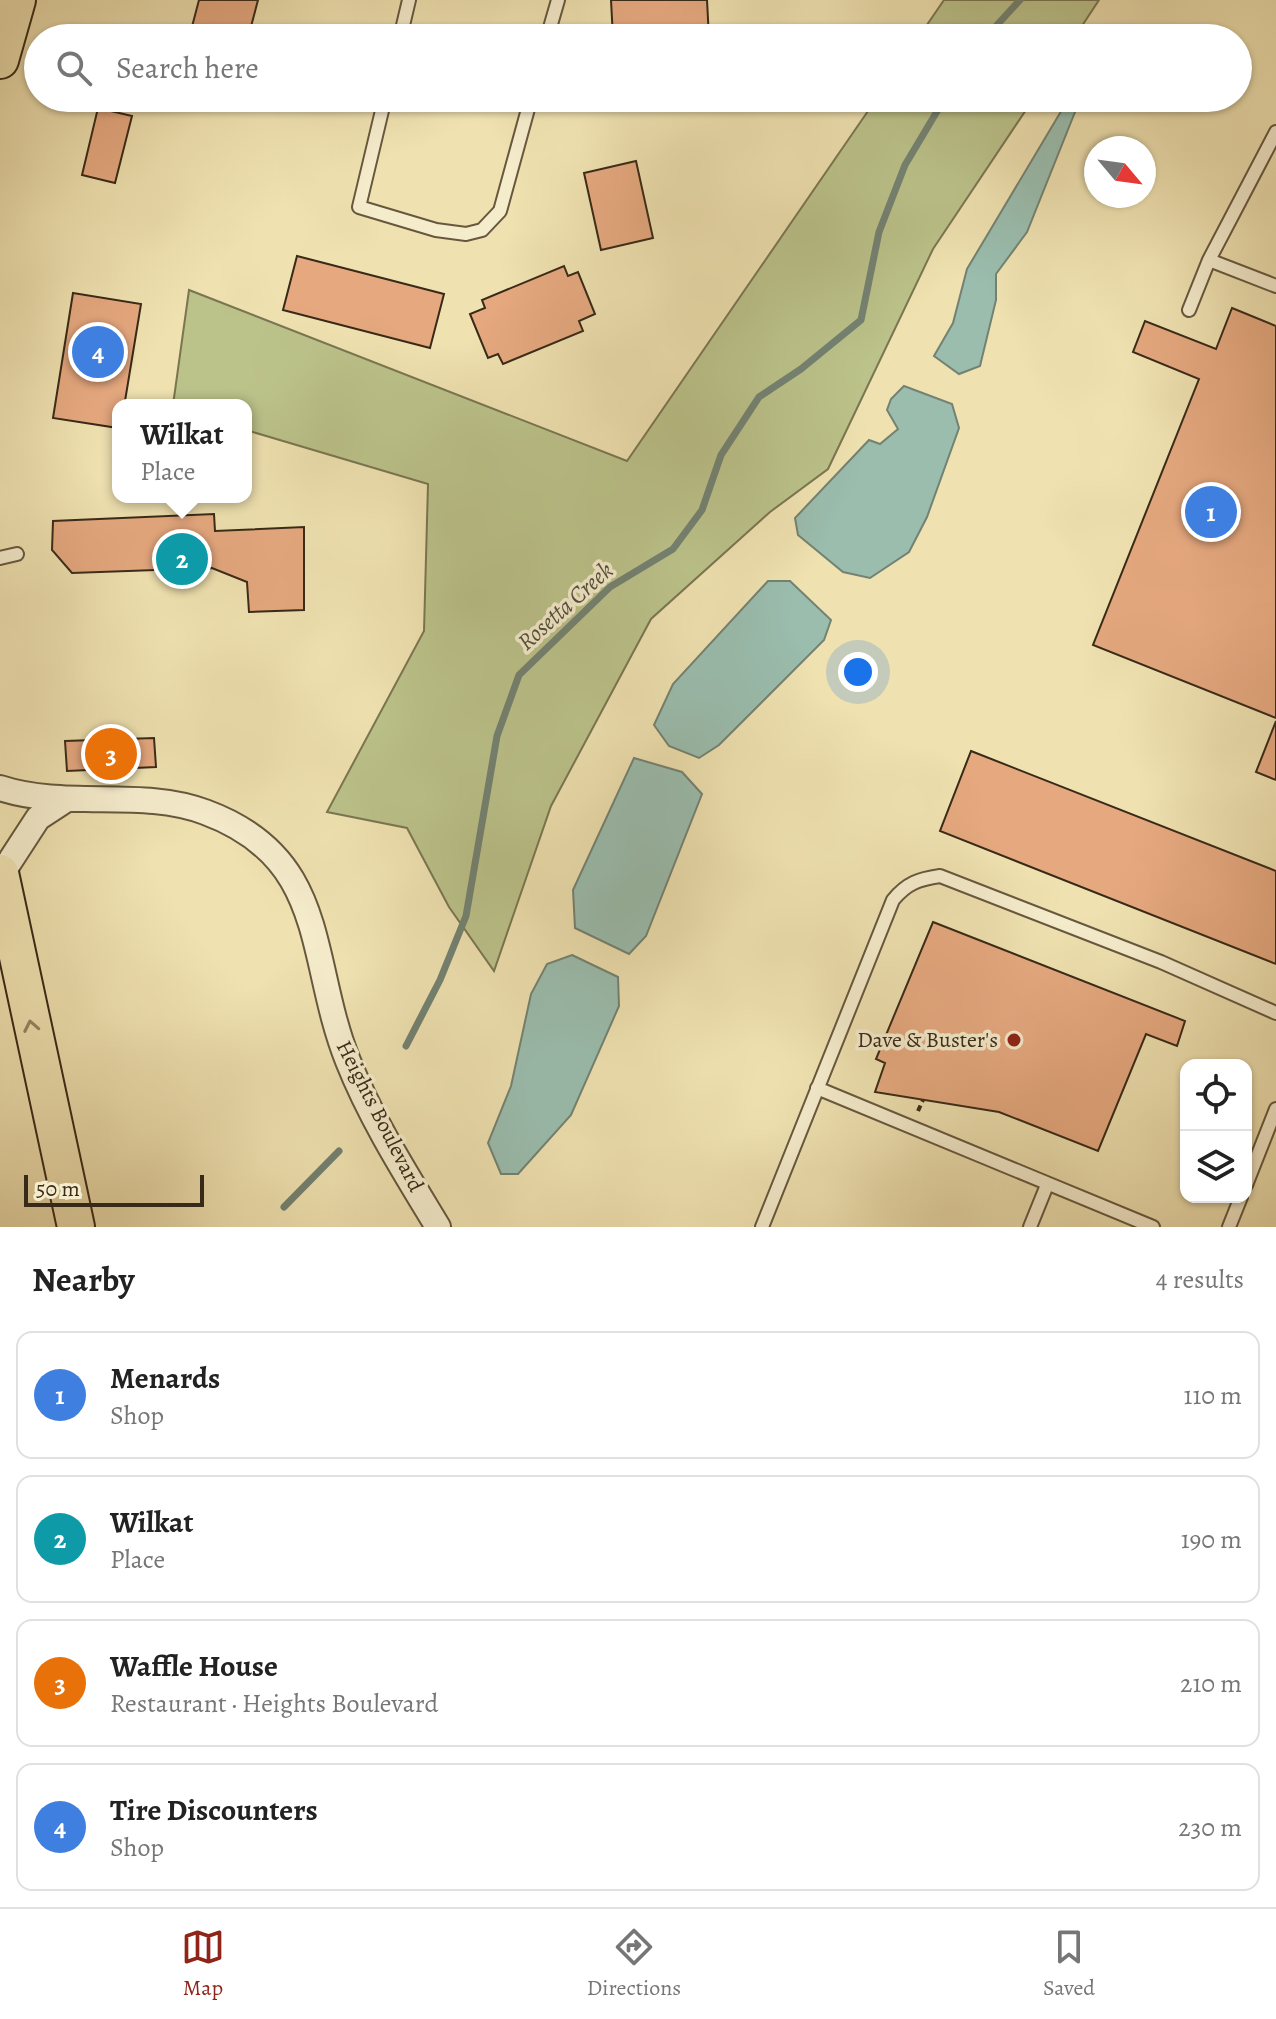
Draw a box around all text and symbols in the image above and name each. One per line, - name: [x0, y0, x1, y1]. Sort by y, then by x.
- search box: [24, 24, 1252, 112]
- icon: search: [52, 46, 96, 90]
- text: Search here: [116, 48, 259, 88]
- north arrow: [1084, 136, 1156, 208]
- pin: 4: [72, 322, 124, 382]
- popup: [112, 399, 252, 503]
- text: Wilkat: [140, 414, 224, 454]
- text: Place: [140, 454, 195, 489]
- pin: 1: [1185, 482, 1237, 542]
- pin: 2: [156, 529, 208, 589]
- water label: Rosetta Creek: [510, 554, 620, 657]
- your location: [838, 652, 878, 692]
- pin: 3: [85, 724, 137, 784]
- one-way arrow: [24, 1019, 41, 1033]
- place label: Dave & Buster's: [857, 1025, 998, 1055]
- marker: Dave & Buster's: [1005, 1031, 1023, 1049]
- street label: Heights Boulevard: [329, 1035, 431, 1197]
- map controls: [1180, 1059, 1252, 1203]
- button: locate: [1180, 1059, 1252, 1131]
- button: layers: [1180, 1131, 1252, 1203]
- scale bar: [24, 1171, 204, 1207]
- text: 50 m: [36, 1174, 80, 1204]
- text: Nearby: [32, 1256, 135, 1303]
- text: 4 results: [1156, 1262, 1244, 1297]
- text: Menards: [110, 1358, 220, 1398]
- text: 1: [55, 1378, 65, 1413]
- text: 110 m: [1184, 1378, 1242, 1413]
- text: Shop: [110, 1398, 164, 1433]
- text: Wilkat: [110, 1502, 194, 1542]
- text: 2: [54, 1522, 66, 1557]
- text: 190 m: [1181, 1522, 1242, 1557]
- text: Place: [110, 1542, 165, 1577]
- text: Waffle House: [110, 1646, 278, 1686]
- text: 3: [54, 1666, 66, 1701]
- text: 210 m: [1180, 1666, 1242, 1701]
- text: Restaurant · Heights Boulevard: [110, 1686, 438, 1721]
- text: Tire Discounters: [110, 1790, 318, 1830]
- text: 4: [54, 1810, 66, 1845]
- text: 230 m: [1178, 1810, 1242, 1845]
- text: Shop: [110, 1830, 164, 1865]
- tab: Map: [181, 1925, 225, 2003]
- tab: Directions: [587, 1925, 681, 2003]
- tab: Saved: [1043, 1925, 1095, 2003]

